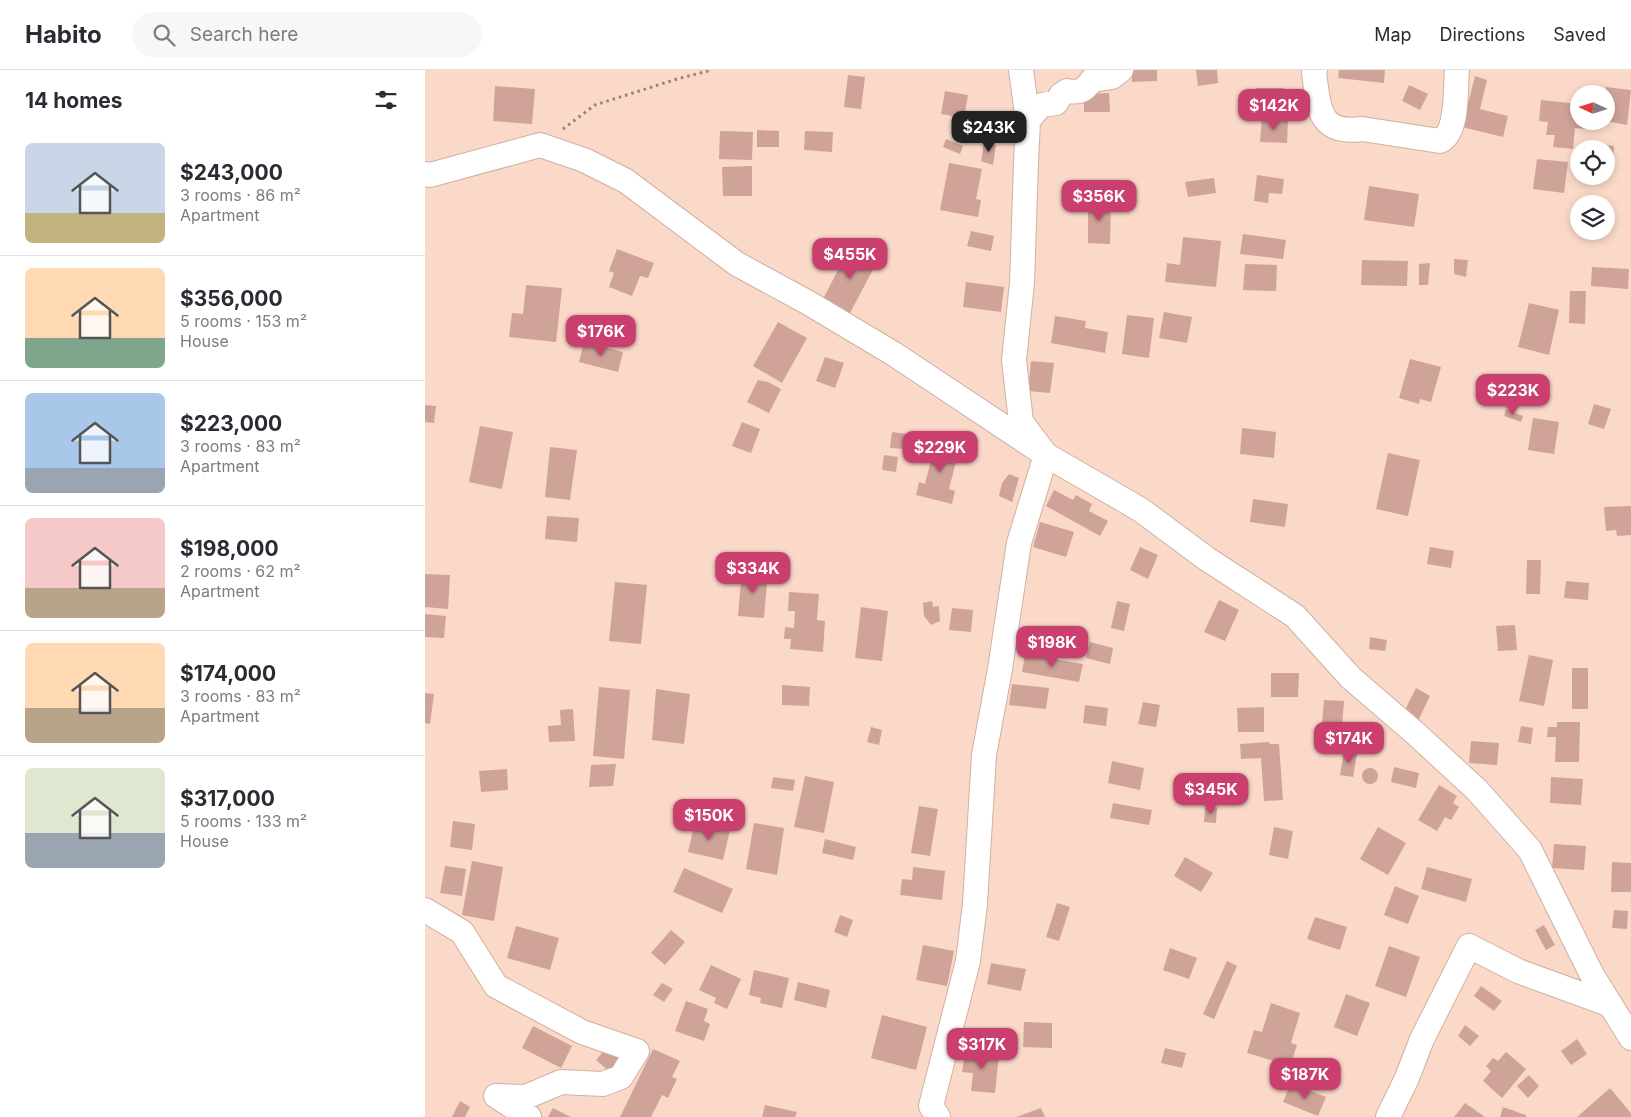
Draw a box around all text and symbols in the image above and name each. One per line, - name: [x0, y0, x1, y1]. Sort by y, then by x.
- search box: [132, 12, 482, 57]
- text: Habito: [25, 20, 102, 49]
- icon: search: [150, 21, 178, 49]
- text: Search here: [190, 23, 298, 46]
- text: Map: [1374, 24, 1412, 45]
- text: Directions: [1440, 24, 1525, 45]
- text: Saved: [1553, 24, 1606, 45]
- north arrow: [1570, 85, 1615, 130]
- map controls: [1570, 85, 1615, 240]
- icon: filters: [372, 86, 400, 114]
- text: 14 homes: [25, 88, 123, 113]
- pin: $142K: [1239, 88, 1309, 131]
- text: $142K: [1249, 95, 1299, 115]
- pin: $243K: [954, 111, 1024, 153]
- text: $243K: [963, 117, 1015, 137]
- button: locate: [1570, 140, 1615, 185]
- text: $243,000: [180, 160, 283, 185]
- icon: home: [65, 163, 125, 223]
- pin: $356K: [1064, 180, 1134, 222]
- text: 3 rooms · 86 m²: [180, 185, 301, 205]
- text: $356K: [1073, 186, 1125, 206]
- button: layers: [1570, 195, 1615, 240]
- text: Apartment: [180, 205, 260, 225]
- pin: $455K: [815, 238, 885, 280]
- text: $455K: [823, 244, 877, 264]
- text: $356,000: [180, 286, 283, 311]
- icon: home: [65, 288, 125, 348]
- text: 5 rooms · 153 m²: [180, 311, 307, 331]
- pin: $176K: [566, 314, 636, 357]
- text: $176K: [577, 321, 625, 341]
- text: House: [180, 331, 229, 351]
- pin: $223K: [1478, 374, 1548, 416]
- text: $223K: [1487, 380, 1539, 400]
- text: $223,000: [180, 411, 282, 436]
- icon: home: [65, 413, 125, 473]
- pin: $229K: [905, 430, 975, 473]
- text: 3 rooms · 83 m²: [180, 436, 301, 456]
- text: $229K: [914, 437, 966, 457]
- text: Apartment: [180, 456, 260, 476]
- text: $198,000: [180, 536, 279, 561]
- icon: home: [65, 538, 125, 598]
- pin: $334K: [718, 552, 788, 594]
- text: $334K: [726, 558, 780, 578]
- text: 2 rooms · 62 m²: [180, 561, 301, 581]
- text: Apartment: [180, 581, 260, 601]
- pin: $198K: [1017, 626, 1087, 668]
- text: $198K: [1027, 632, 1077, 652]
- text: $174,000: [180, 661, 276, 686]
- icon: home: [65, 663, 125, 723]
- text: 3 rooms · 83 m²: [180, 686, 301, 706]
- text: Apartment: [180, 706, 260, 726]
- pin: $174K: [1314, 722, 1384, 764]
- text: $174K: [1325, 728, 1373, 748]
- pin: $345K: [1176, 772, 1246, 815]
- text: $345K: [1184, 779, 1238, 799]
- text: $317,000: [180, 786, 275, 811]
- icon: home: [65, 788, 125, 848]
- pin: $150K: [674, 798, 744, 841]
- text: $150K: [684, 805, 734, 825]
- text: 5 rooms · 133 m²: [180, 811, 307, 831]
- text: House: [180, 831, 229, 851]
- pin: $317K: [947, 1028, 1017, 1070]
- text: $317K: [958, 1034, 1006, 1054]
- pin: $187K: [1270, 1058, 1340, 1100]
- text: $187K: [1281, 1064, 1329, 1084]

